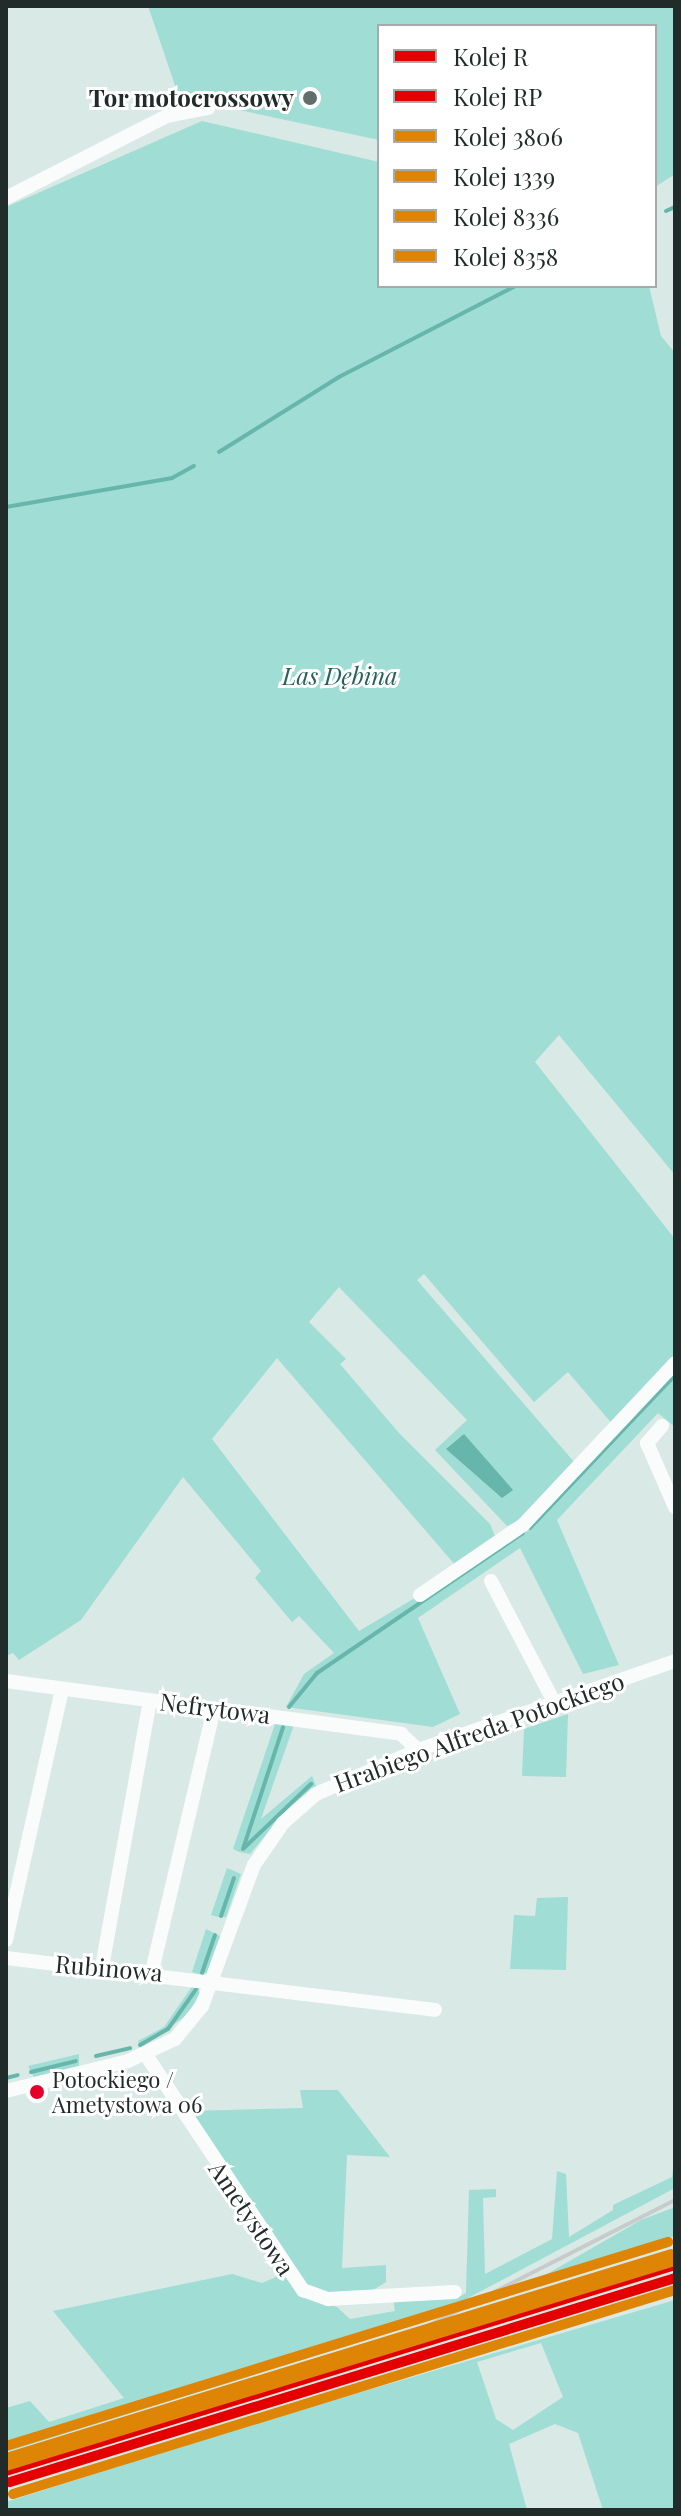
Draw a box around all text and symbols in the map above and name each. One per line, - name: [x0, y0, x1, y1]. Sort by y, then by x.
- legend: [377, 24, 657, 288]
- text: Kolej R: [453, 40, 528, 72]
- text: Kolej RP: [453, 80, 542, 112]
- place label: Tor motocrossowy: [88, 84, 294, 112]
- marker: Tor motocrossowy: [301, 89, 319, 107]
- text: Kolej 3806: [453, 120, 563, 152]
- text: Kolej 1339: [453, 160, 555, 192]
- text: Kolej 8336: [453, 200, 559, 232]
- text: Kolej 8358: [453, 240, 558, 272]
- park label: Las Dębina: [282, 662, 398, 690]
- street label: Hrabiego Alfreda Potockiego: [330, 1666, 628, 1798]
- street label: Nefrytowa: [158, 1687, 272, 1729]
- street label: Rubinowa: [54, 1949, 164, 1987]
- place label: Potockiego / Ametystowa 06: [52, 2066, 203, 2118]
- marker: Potockiego / Ametystowa 06: [29, 2084, 45, 2100]
- street label: Ametystowa: [203, 2155, 301, 2281]

